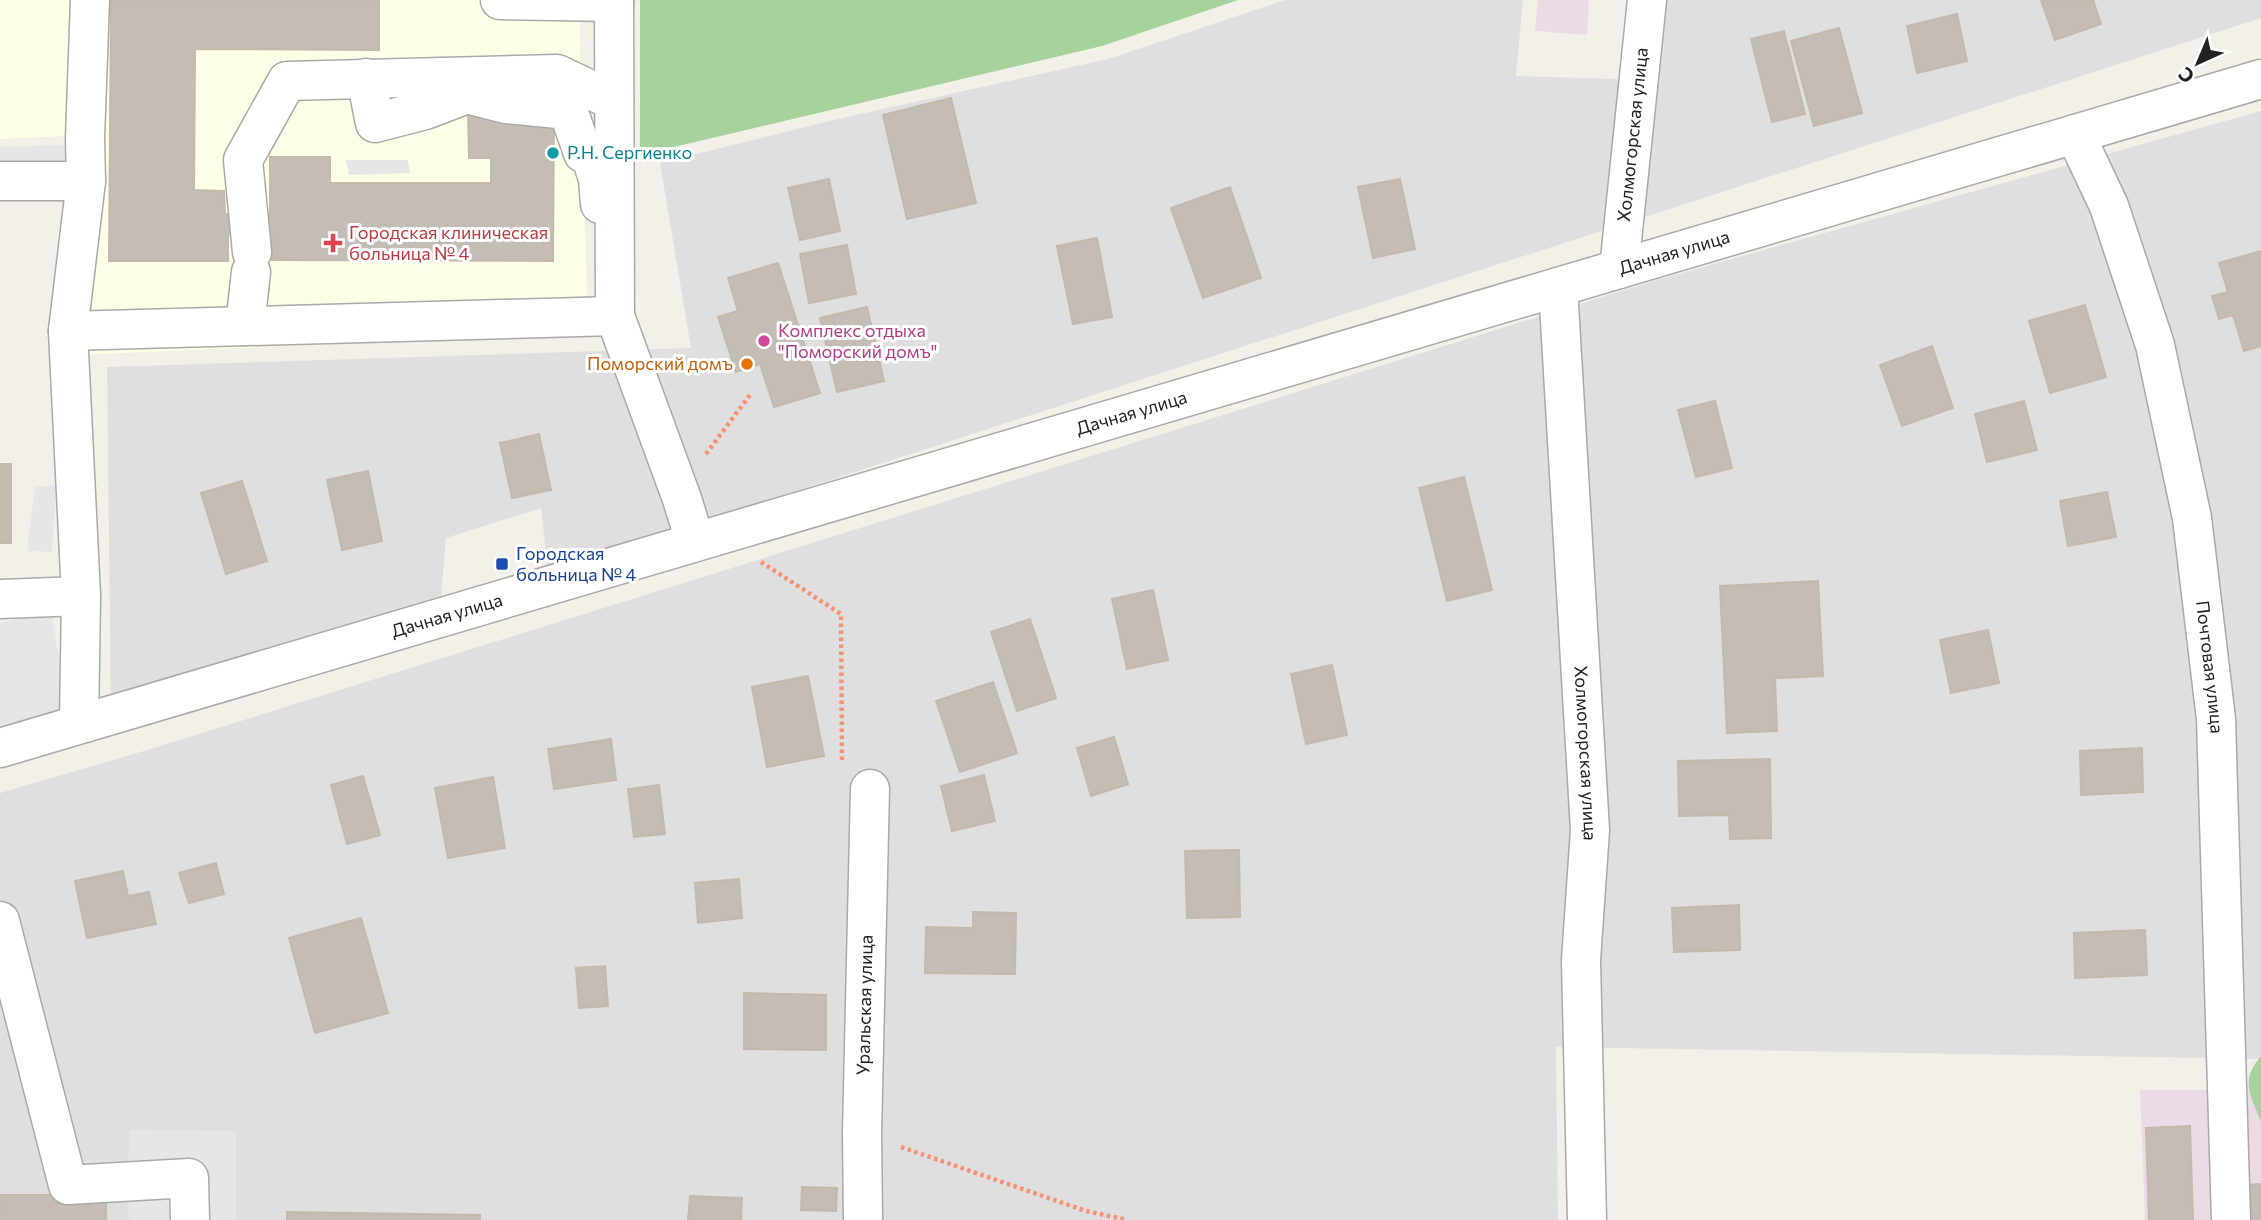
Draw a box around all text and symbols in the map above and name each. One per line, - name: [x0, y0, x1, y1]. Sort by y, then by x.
- north arrow: [2163, 28, 2233, 98]
- street label: Холмогорская улица: [1612, 46, 1652, 223]
- text: С: [2173, 63, 2199, 88]
- place label: Р.Н. Сергиенко: [567, 141, 692, 163]
- marker: Р.Н. Сергиенко: [545, 145, 561, 161]
- place label: Городская клиническая больница № 4: [349, 221, 548, 264]
- street label: Дачная улица: [1616, 225, 1732, 278]
- marker: Городская клиническая больница № 4: [323, 233, 343, 253]
- place label: Комплекс отдыха "Поморский домъ": [778, 319, 937, 362]
- marker: Комплекс отдыха "Поморский домъ": [756, 333, 772, 349]
- place label: Поморский домъ: [587, 352, 733, 374]
- marker: Поморский домъ: [739, 356, 755, 372]
- street label: Дачная улица: [1073, 385, 1189, 439]
- place label: Городская больница № 4: [516, 542, 637, 585]
- marker: Городская больница № 4: [494, 556, 510, 572]
- street label: Дачная улица: [388, 588, 505, 642]
- street label: Почтовая улица: [2192, 599, 2228, 734]
- street label: Холмогорская улица: [1570, 665, 1602, 842]
- street label: Уральская улица: [851, 934, 877, 1076]

